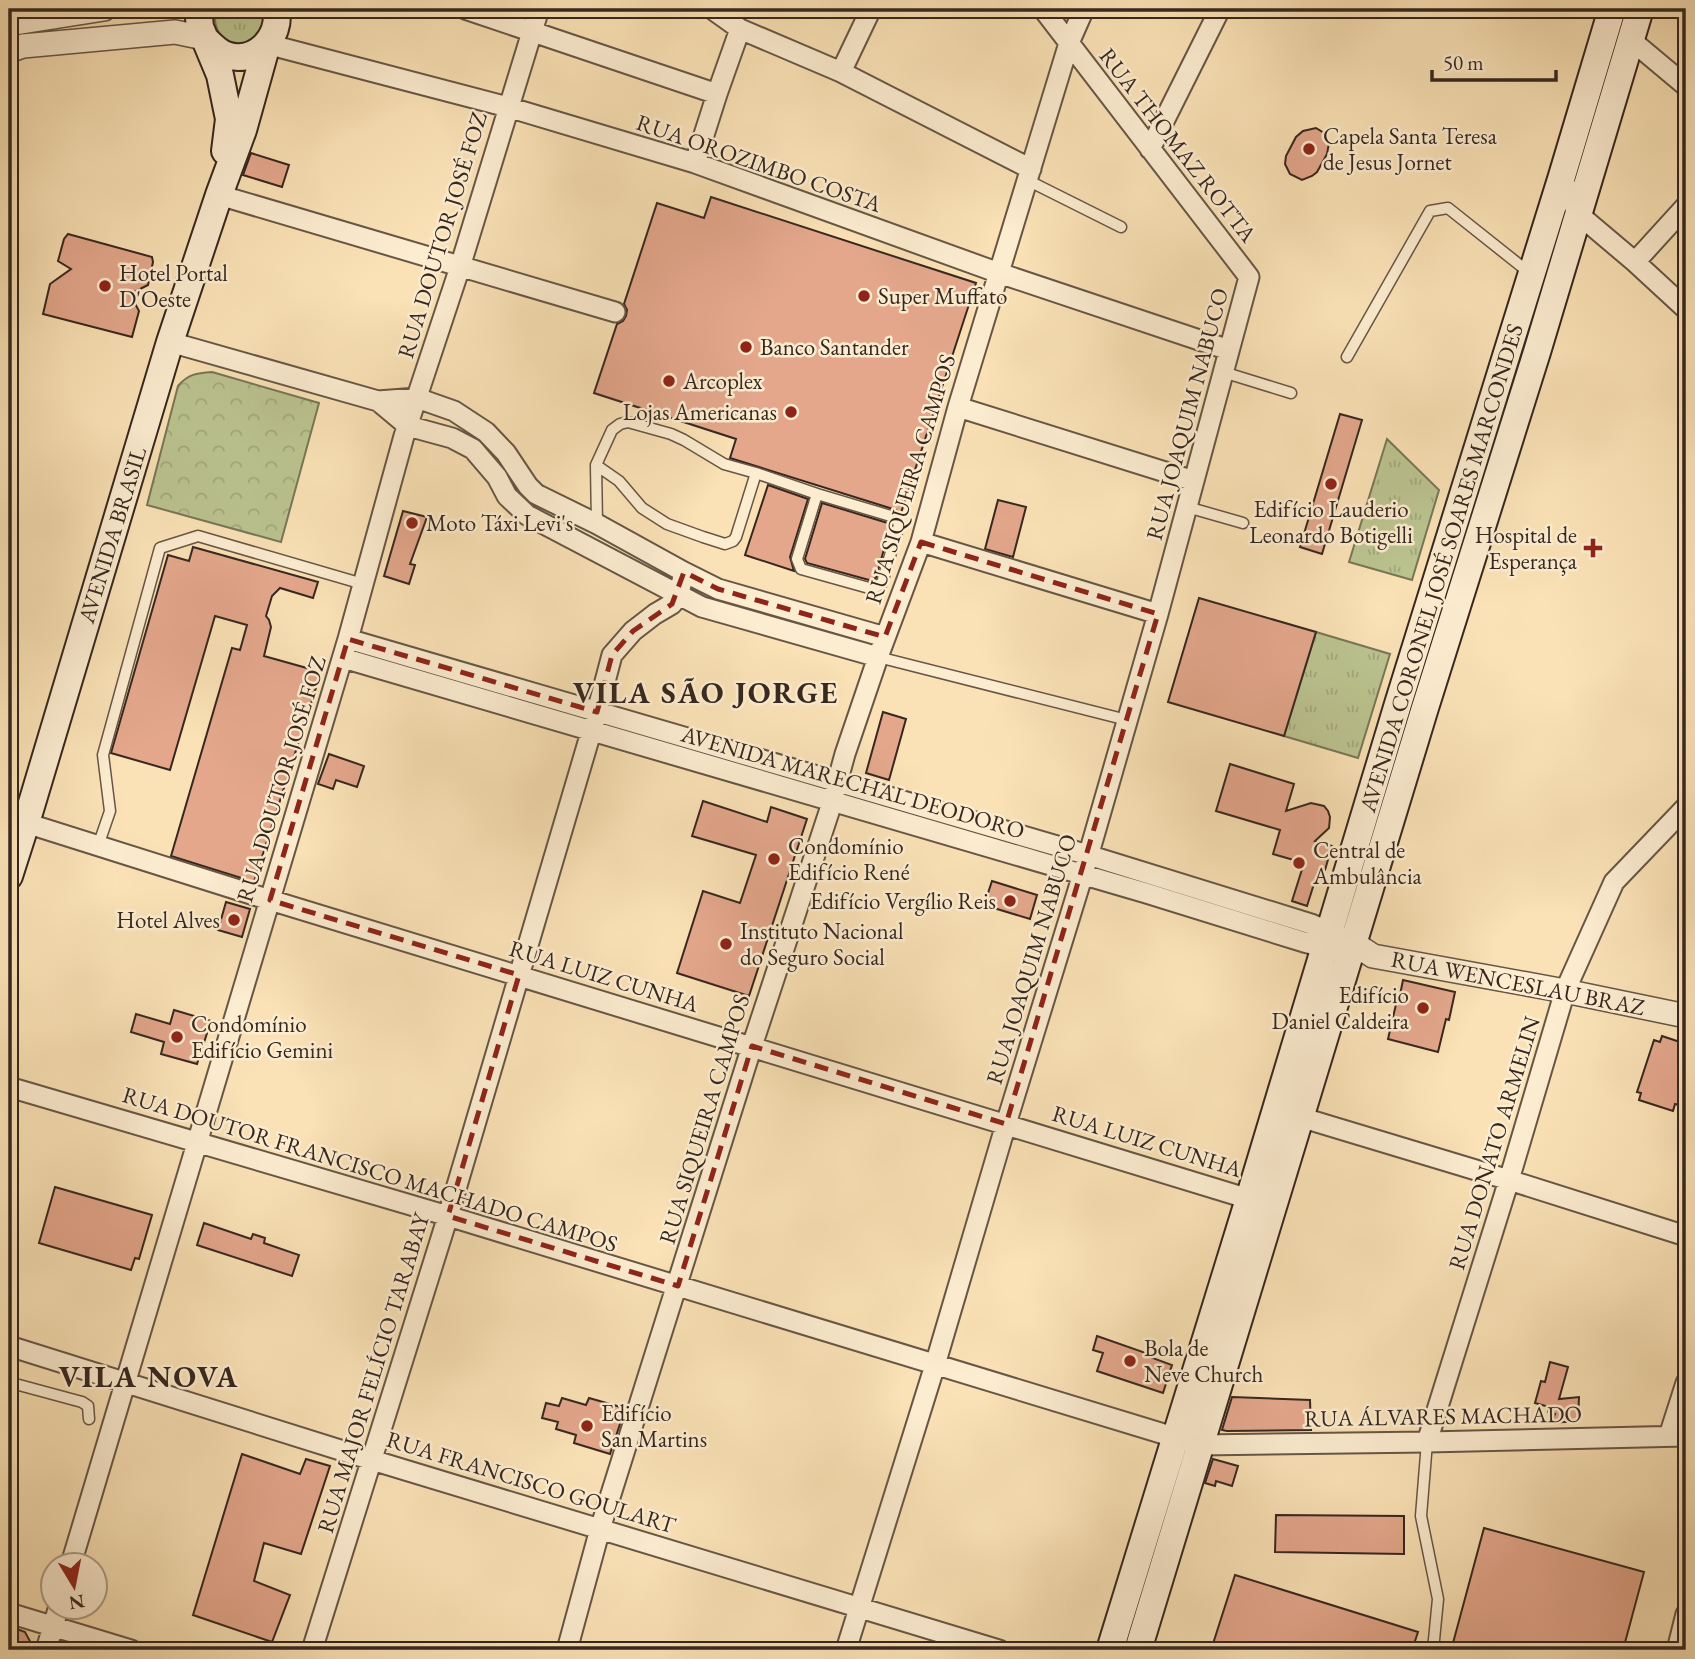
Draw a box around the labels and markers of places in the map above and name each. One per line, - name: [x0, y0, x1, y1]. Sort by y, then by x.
- place label: Capela Santa Teresa de Jesus Jornet: [1323, 121, 1498, 177]
- marker: Capela Santa Teresa de Jesus Jornet: [1301, 141, 1317, 157]
- place label: Hotel Portal D'Oeste: [119, 258, 228, 314]
- marker: Hotel Portal D'Oeste: [97, 278, 113, 294]
- place label: Super Muffato: [878, 281, 1007, 311]
- marker: Super Muffato: [856, 288, 872, 304]
- place label: Banco Santander: [760, 332, 909, 362]
- marker: Banco Santander: [738, 339, 754, 355]
- place label: Arcoplex: [682, 366, 763, 396]
- marker: Arcoplex: [661, 373, 677, 389]
- place label: Lojas Americanas: [623, 397, 777, 427]
- marker: Lojas Americanas: [783, 404, 799, 420]
- marker: Edifício Lauderio Leonardo Botigelli: [1323, 476, 1339, 492]
- place label: Edifício Lauderio Leonardo Botigelli: [1249, 494, 1413, 550]
- place label: Moto Táxi Levi's: [426, 508, 573, 538]
- marker: Moto Táxi Levi's: [404, 515, 420, 531]
- place label: Hospital de Esperança: [1475, 520, 1578, 576]
- marker: Hospital de Esperança: [1583, 538, 1603, 558]
- place label: Condomínio Edifício René: [788, 831, 910, 887]
- place label: Central de Ambulância: [1312, 835, 1423, 891]
- marker: Condomínio Edifício René: [766, 851, 782, 867]
- marker: Central de Ambulância: [1291, 855, 1307, 871]
- place label: Edifício Vergílio Reis: [810, 886, 996, 916]
- marker: Edifício Vergílio Reis: [1002, 893, 1018, 909]
- place label: Hotel Alves: [116, 905, 220, 935]
- marker: Hotel Alves: [226, 912, 242, 928]
- place label: Instituto Nacional do Seguro Social: [740, 916, 904, 972]
- marker: Instituto Nacional do Seguro Social: [718, 936, 734, 952]
- place label: Edifício Daniel Caldeira: [1271, 980, 1410, 1036]
- marker: Edifício Daniel Caldeira: [1415, 1000, 1431, 1016]
- place label: Condomínio Edifício Gemini: [191, 1009, 334, 1065]
- marker: Condomínio Edifício Gemini: [169, 1029, 185, 1045]
- place label: Bola de Neve Church: [1144, 1333, 1264, 1389]
- marker: Bola de Neve Church: [1122, 1353, 1138, 1369]
- place label: Edifício San Martins: [601, 1398, 707, 1454]
- marker: Edifício San Martins: [579, 1418, 595, 1434]

